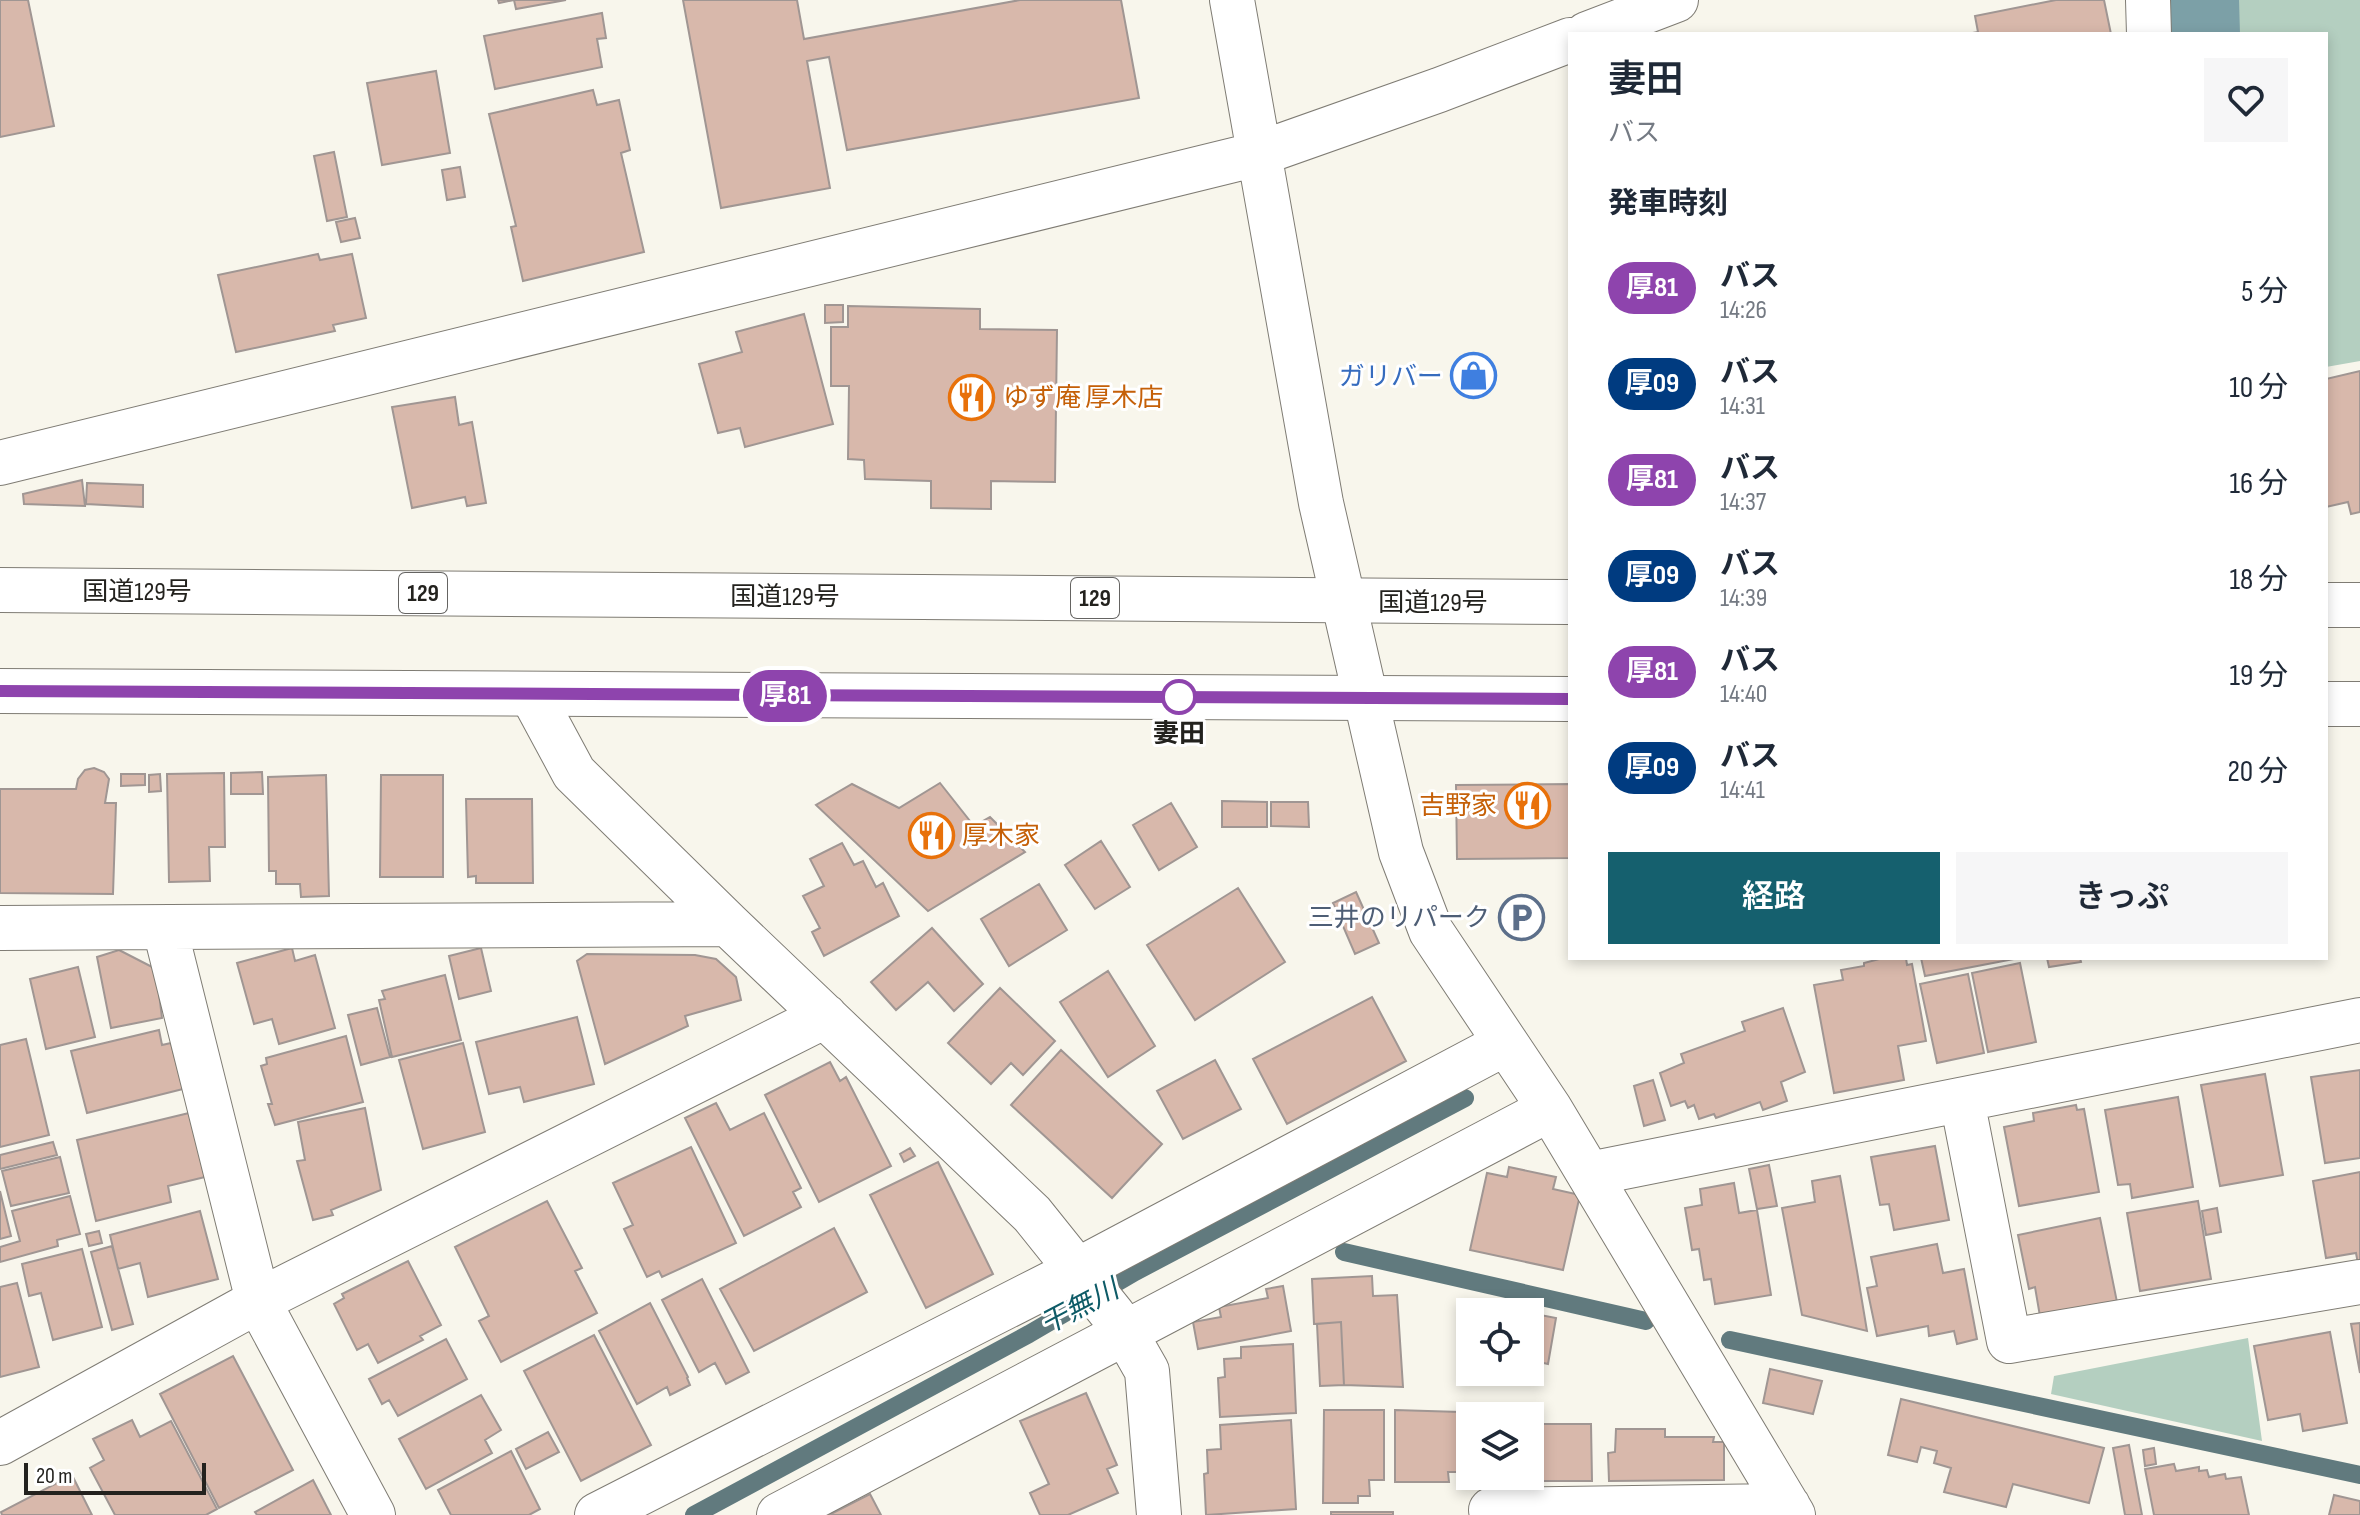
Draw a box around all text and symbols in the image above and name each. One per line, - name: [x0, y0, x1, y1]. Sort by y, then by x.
- text: 妻田: [1608, 58, 1684, 103]
- button: heart: [2204, 58, 2288, 142]
- text: バス: [1608, 118, 1660, 149]
- text: 発車時刻: [1608, 186, 1728, 222]
- text: バス: [1720, 259, 1780, 295]
- text: 厚81: [1626, 271, 1678, 304]
- text: 5 分: [2241, 274, 2288, 310]
- text: 14:26: [1720, 295, 1767, 326]
- shop icon: ガリバー: [1450, 352, 1498, 400]
- text: バス: [1720, 355, 1780, 391]
- place label: ガリバー: [1339, 362, 1443, 393]
- text: 厚09: [1625, 367, 1679, 400]
- text: 10 分: [2229, 370, 2288, 406]
- restaurant icon: ゆず庵 厚木店: [948, 373, 996, 421]
- place label: ゆず庵 厚木店: [1003, 383, 1163, 414]
- text: 14:31: [1720, 391, 1765, 422]
- text: バス: [1720, 451, 1780, 487]
- text: 厚81: [1626, 463, 1678, 496]
- text: 16 分: [2230, 466, 2288, 502]
- text: 14:37: [1720, 487, 1766, 518]
- text: バス: [1720, 547, 1780, 583]
- text: 厚09: [1625, 559, 1679, 592]
- text: 18 分: [2230, 562, 2288, 598]
- road number: 129: [399, 573, 447, 613]
- street label: 国道129号: [82, 577, 192, 608]
- road number: 129: [1071, 578, 1119, 618]
- street label: 国道129号: [730, 582, 840, 613]
- text: 14:39: [1720, 583, 1767, 614]
- street label: 国道129号: [1378, 588, 1488, 619]
- text: バス: [1720, 643, 1780, 679]
- text: 厚81: [1626, 655, 1678, 688]
- text: 19 分: [2229, 658, 2288, 694]
- line badge: 厚81: [739, 670, 831, 722]
- text: 厚81: [759, 679, 811, 712]
- text: 14:40: [1720, 679, 1767, 710]
- marker: 妻田: [1162, 680, 1196, 714]
- place label: 妻田: [1153, 719, 1205, 750]
- text: バス: [1720, 739, 1780, 775]
- text: 厚09: [1625, 751, 1679, 784]
- text: 20 分: [2227, 754, 2288, 790]
- text: 14:41: [1720, 775, 1765, 806]
- restaurant icon: 吉野家: [1504, 781, 1552, 829]
- place label: 吉野家: [1419, 791, 1497, 822]
- restaurant icon: 厚木家: [907, 811, 955, 859]
- place label: 厚木家: [962, 821, 1040, 852]
- button: 経路: [1608, 852, 1940, 944]
- button: きっぷ: [1956, 852, 2288, 944]
- parking icon: 三井のリパーク: [1497, 893, 1545, 941]
- place label: 三井のリパーク: [1308, 903, 1490, 934]
- water label: 干無川: [1035, 1272, 1127, 1342]
- map controls: [1456, 1298, 1544, 1490]
- button: locate: [1456, 1298, 1544, 1386]
- button: layers: [1456, 1402, 1544, 1490]
- scale bar: [24, 1459, 206, 1495]
- text: 20 m: [36, 1463, 73, 1490]

